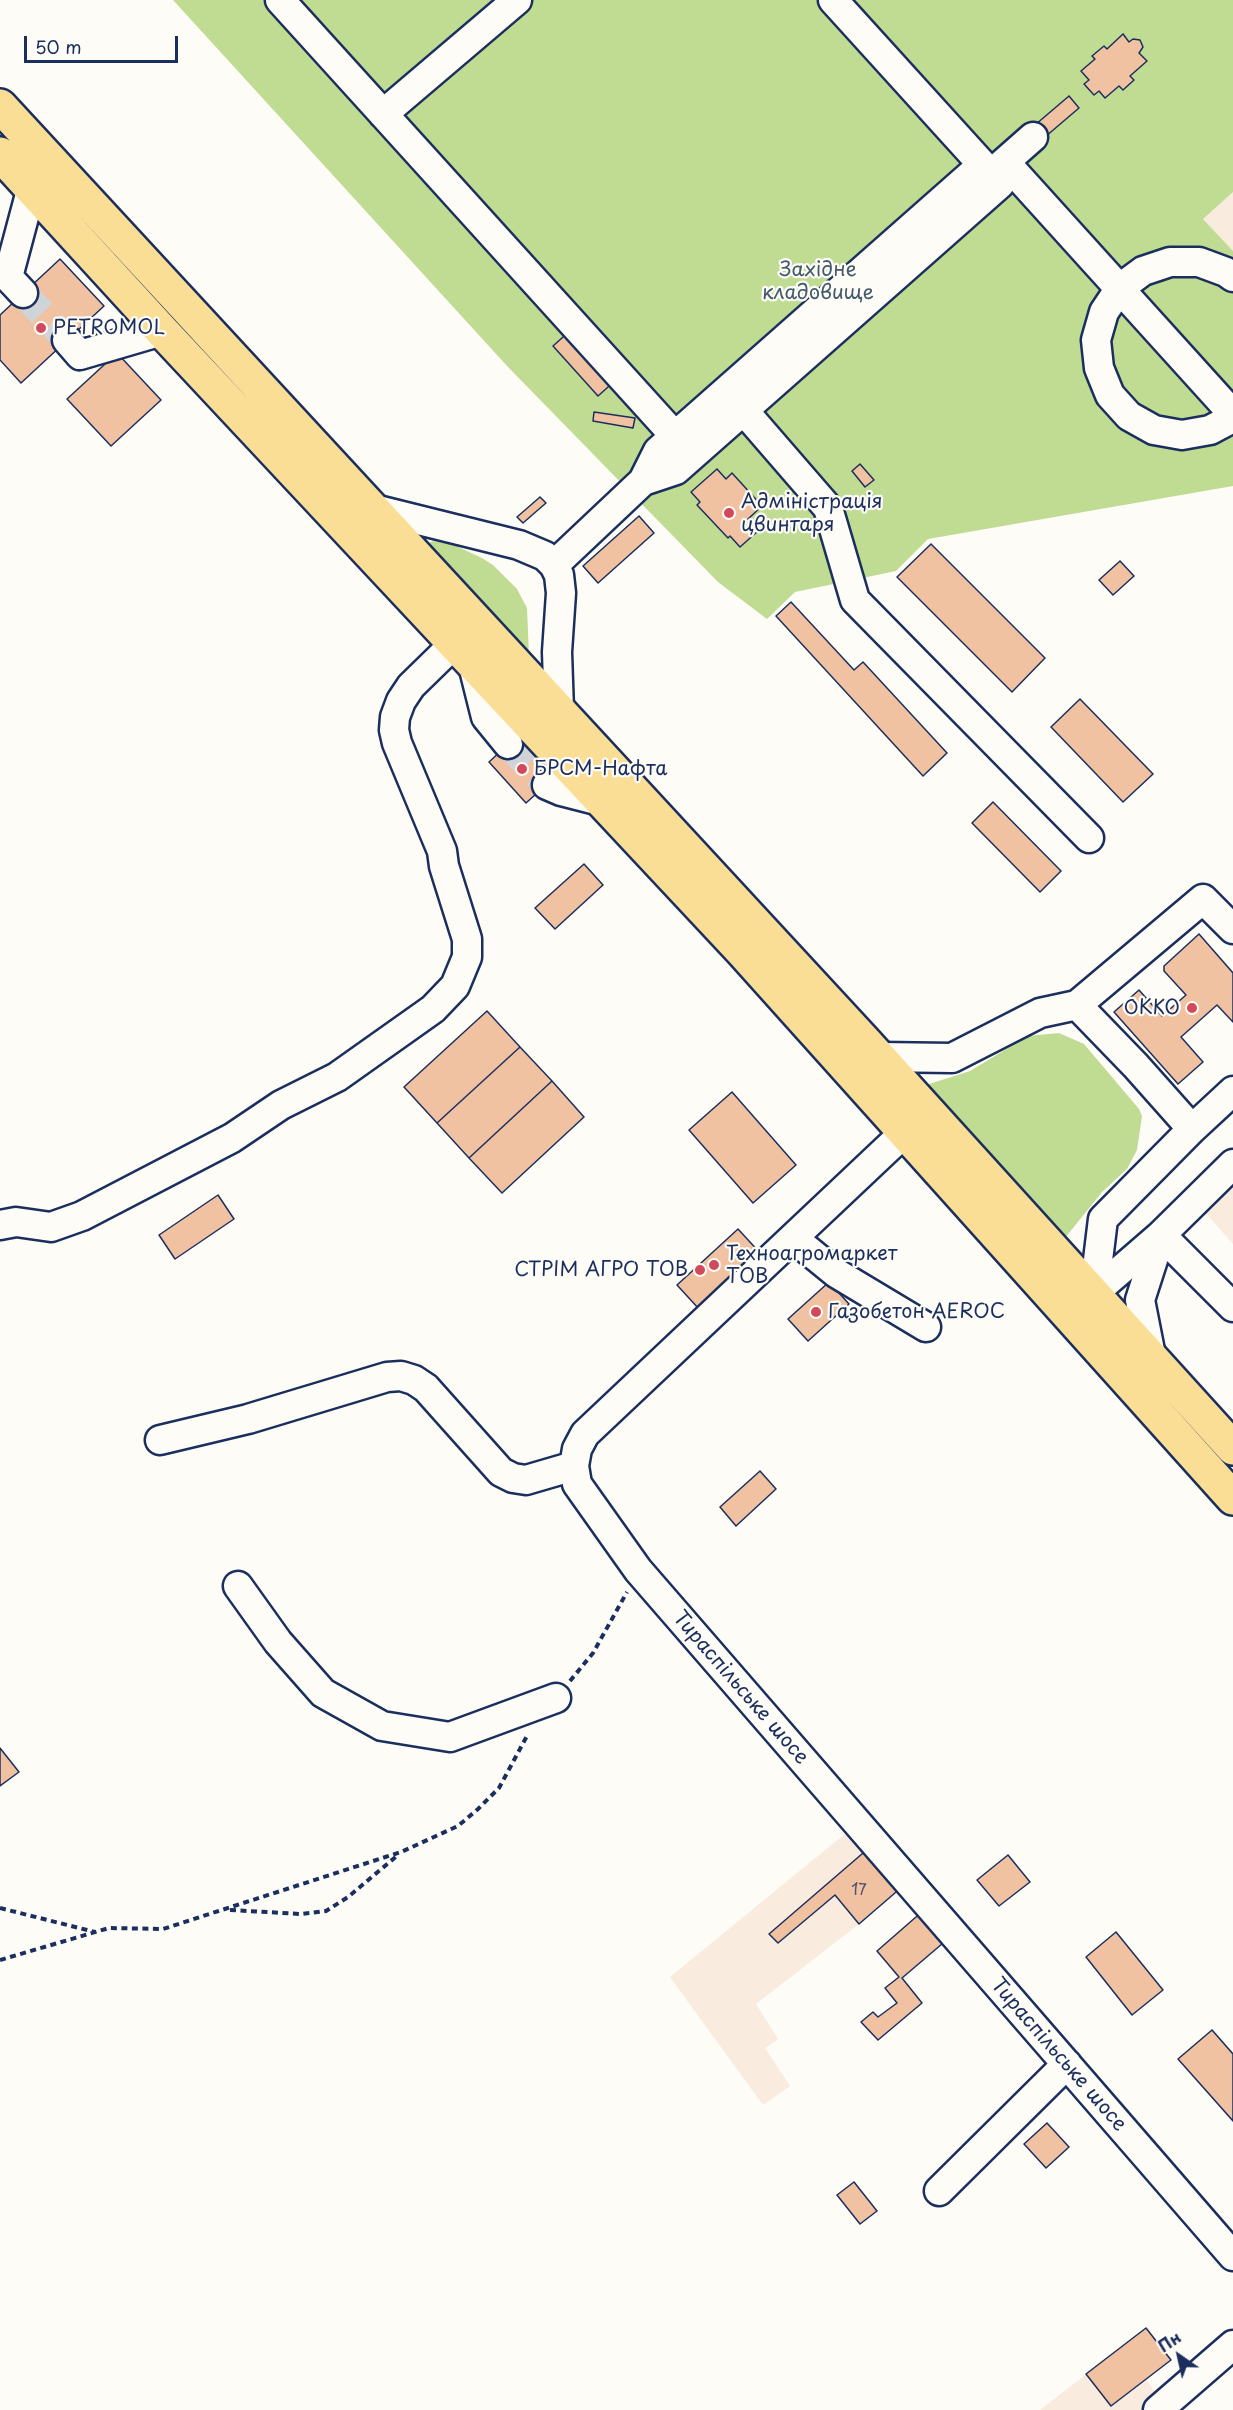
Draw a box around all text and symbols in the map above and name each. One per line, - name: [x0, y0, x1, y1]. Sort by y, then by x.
- scale bar: [27, 24, 182, 62]
- text: 50 m: [35, 33, 82, 60]
- park label: Західне кладовище: [762, 258, 874, 305]
- place label: PETROMOL: [53, 316, 165, 340]
- marker: PETROMOL: [34, 321, 48, 335]
- place label: Адміністрація цвинтаря: [741, 490, 883, 537]
- marker: Адміністрація цвинтаря: [722, 506, 736, 520]
- place label: БРСМ-Нафта: [534, 757, 668, 781]
- marker: БРСМ-Нафта: [515, 762, 529, 776]
- place label: ОККО: [1124, 996, 1180, 1020]
- marker: ОККО: [1185, 1001, 1199, 1015]
- place label: Техноагромаркет ТОВ: [726, 1242, 898, 1289]
- place label: СТРІМ АГРО ТОВ: [514, 1258, 688, 1282]
- marker: Техноагромаркет ТОВ: [707, 1258, 721, 1272]
- marker: СТРІМ АГРО ТОВ: [693, 1263, 707, 1277]
- place label: Газобетон AEROC: [828, 1300, 1005, 1324]
- marker: Газобетон AEROC: [809, 1305, 823, 1319]
- street label: Тираспільське шосе: [667, 1607, 813, 1769]
- house number: 17: [851, 1881, 867, 1901]
- street label: Тираспільське шосе: [985, 1974, 1131, 2136]
- text: Пн: [1153, 2325, 1185, 2358]
- north arrow: [1149, 2326, 1209, 2386]

